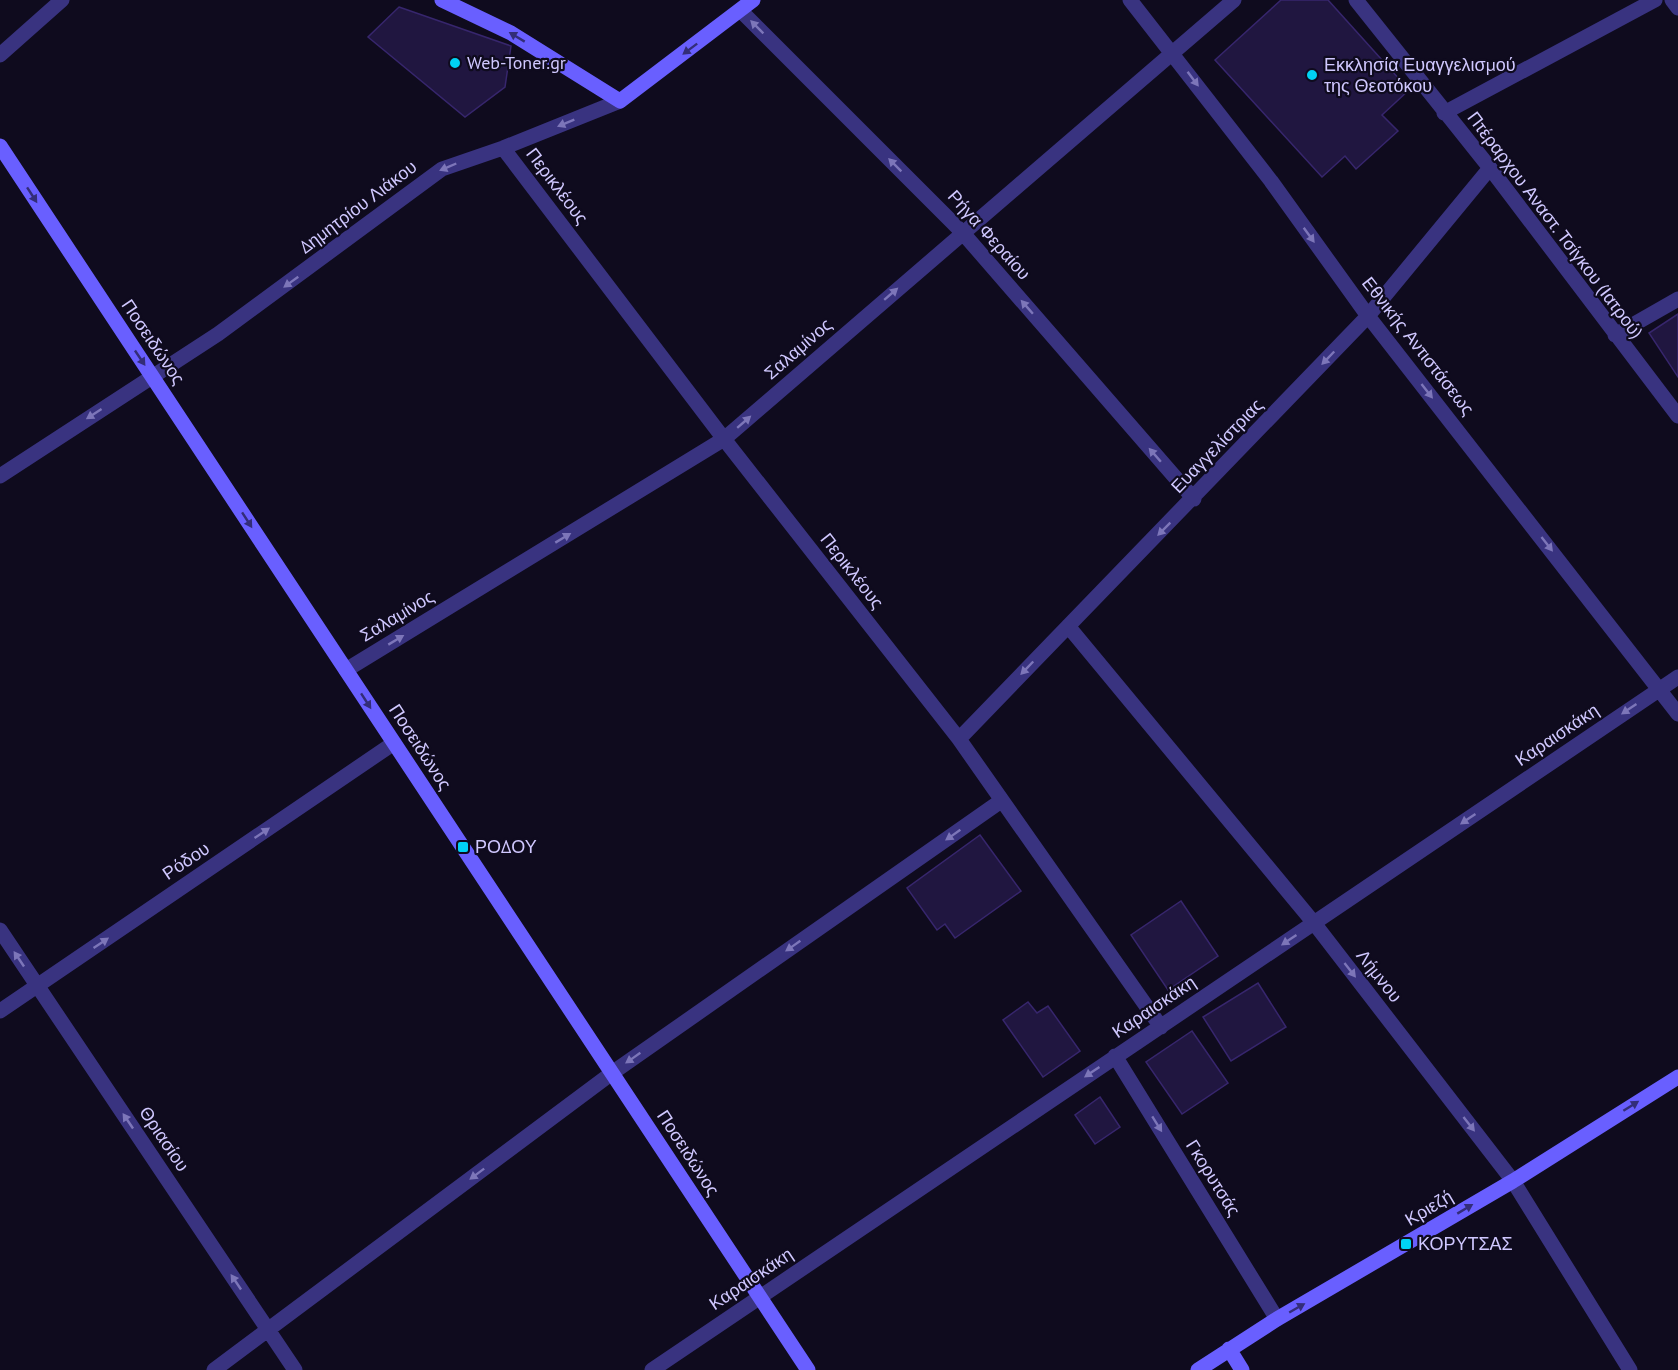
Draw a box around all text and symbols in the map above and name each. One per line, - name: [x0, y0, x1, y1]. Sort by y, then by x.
- one-way arrow: [749, 20, 764, 34]
- one-way arrow: [509, 31, 525, 42]
- one-way arrow: [683, 43, 699, 55]
- place label: Web-Toner.gr: [467, 51, 566, 74]
- place label: Εκκλησία Ευαγγελισμού της Θεοτόκου: [1324, 53, 1516, 97]
- marker: Web-Toner.gr: [448, 56, 462, 70]
- marker: Εκκλησία Ευαγγελισμού της Θεοτόκου: [1305, 68, 1319, 82]
- one-way arrow: [1186, 71, 1199, 87]
- street label: Πτέραρχου Αναστ. Τσίγκου (Ιατρού): [1462, 107, 1648, 343]
- one-way arrow: [556, 118, 574, 128]
- street label: Περικλέους: [521, 143, 594, 229]
- street label: Δημητρίου Λιάκου: [294, 155, 421, 258]
- one-way arrow: [888, 158, 902, 172]
- one-way arrow: [439, 163, 457, 172]
- street label: Ρήγα Φεραίου: [943, 185, 1036, 284]
- one-way arrow: [26, 187, 37, 203]
- one-way arrow: [1303, 228, 1315, 243]
- street label: Εθνικής Αντιστάσεως: [1357, 272, 1480, 420]
- one-way arrow: [283, 276, 299, 288]
- one-way arrow: [883, 288, 898, 301]
- street label: Ποσειδώνος: [117, 295, 191, 389]
- one-way arrow: [1021, 300, 1034, 315]
- street label: Σαλαμίνος: [759, 313, 837, 384]
- one-way arrow: [134, 349, 145, 366]
- one-way arrow: [1321, 351, 1335, 366]
- one-way arrow: [1420, 383, 1433, 399]
- street label: Ευαγγελίστριας: [1166, 393, 1268, 498]
- one-way arrow: [86, 409, 103, 420]
- one-way arrow: [736, 416, 751, 429]
- one-way arrow: [1149, 448, 1162, 463]
- one-way arrow: [241, 512, 253, 528]
- one-way arrow: [1157, 522, 1171, 536]
- street label: Περικλέους: [816, 528, 889, 613]
- one-way arrow: [554, 533, 571, 544]
- one-way arrow: [1540, 537, 1552, 552]
- street label: Σαλαμίνος: [356, 584, 438, 647]
- one-way arrow: [388, 634, 404, 645]
- one-way arrow: [1020, 661, 1034, 676]
- one-way arrow: [360, 692, 372, 708]
- street label: Καραισκάκη: [1510, 698, 1603, 771]
- street label: Ποσειδώνος: [384, 699, 457, 794]
- one-way arrow: [1622, 703, 1638, 715]
- one-way arrow: [1460, 813, 1476, 824]
- one-way arrow: [253, 827, 269, 839]
- one-way arrow: [946, 829, 962, 841]
- place label: ΡΟΔΟΥ: [475, 835, 537, 858]
- street label: Ρόδου: [158, 837, 214, 885]
- marker: ΡΟΔΟΥ: [456, 840, 470, 854]
- one-way arrow: [1282, 934, 1298, 946]
- one-way arrow: [92, 937, 108, 949]
- one-way arrow: [786, 940, 802, 952]
- street label: Λήμνου: [1352, 945, 1407, 1007]
- one-way arrow: [13, 951, 25, 967]
- one-way arrow: [1343, 962, 1355, 977]
- street label: Καραισκάκη: [1107, 970, 1200, 1043]
- one-way arrow: [626, 1052, 642, 1064]
- one-way arrow: [1085, 1066, 1101, 1078]
- one-way arrow: [1623, 1101, 1639, 1112]
- street label: Θριασίου: [134, 1102, 195, 1176]
- street label: Ποσειδώνος: [652, 1105, 725, 1200]
- one-way arrow: [122, 1113, 134, 1129]
- one-way arrow: [1151, 1116, 1162, 1132]
- one-way arrow: [1462, 1116, 1475, 1132]
- street label: Γκορυτσάς: [1181, 1135, 1246, 1220]
- one-way arrow: [469, 1168, 485, 1181]
- street label: Κριεζή: [1401, 1184, 1457, 1231]
- one-way arrow: [1457, 1204, 1474, 1214]
- place label: ΚΟΡΥΤΣΑΣ: [1418, 1232, 1513, 1255]
- marker: ΚΟΡΥΤΣΑΣ: [1399, 1237, 1413, 1251]
- street label: Καραισκάκη: [704, 1242, 797, 1315]
- one-way arrow: [231, 1274, 242, 1291]
- one-way arrow: [1289, 1302, 1305, 1313]

